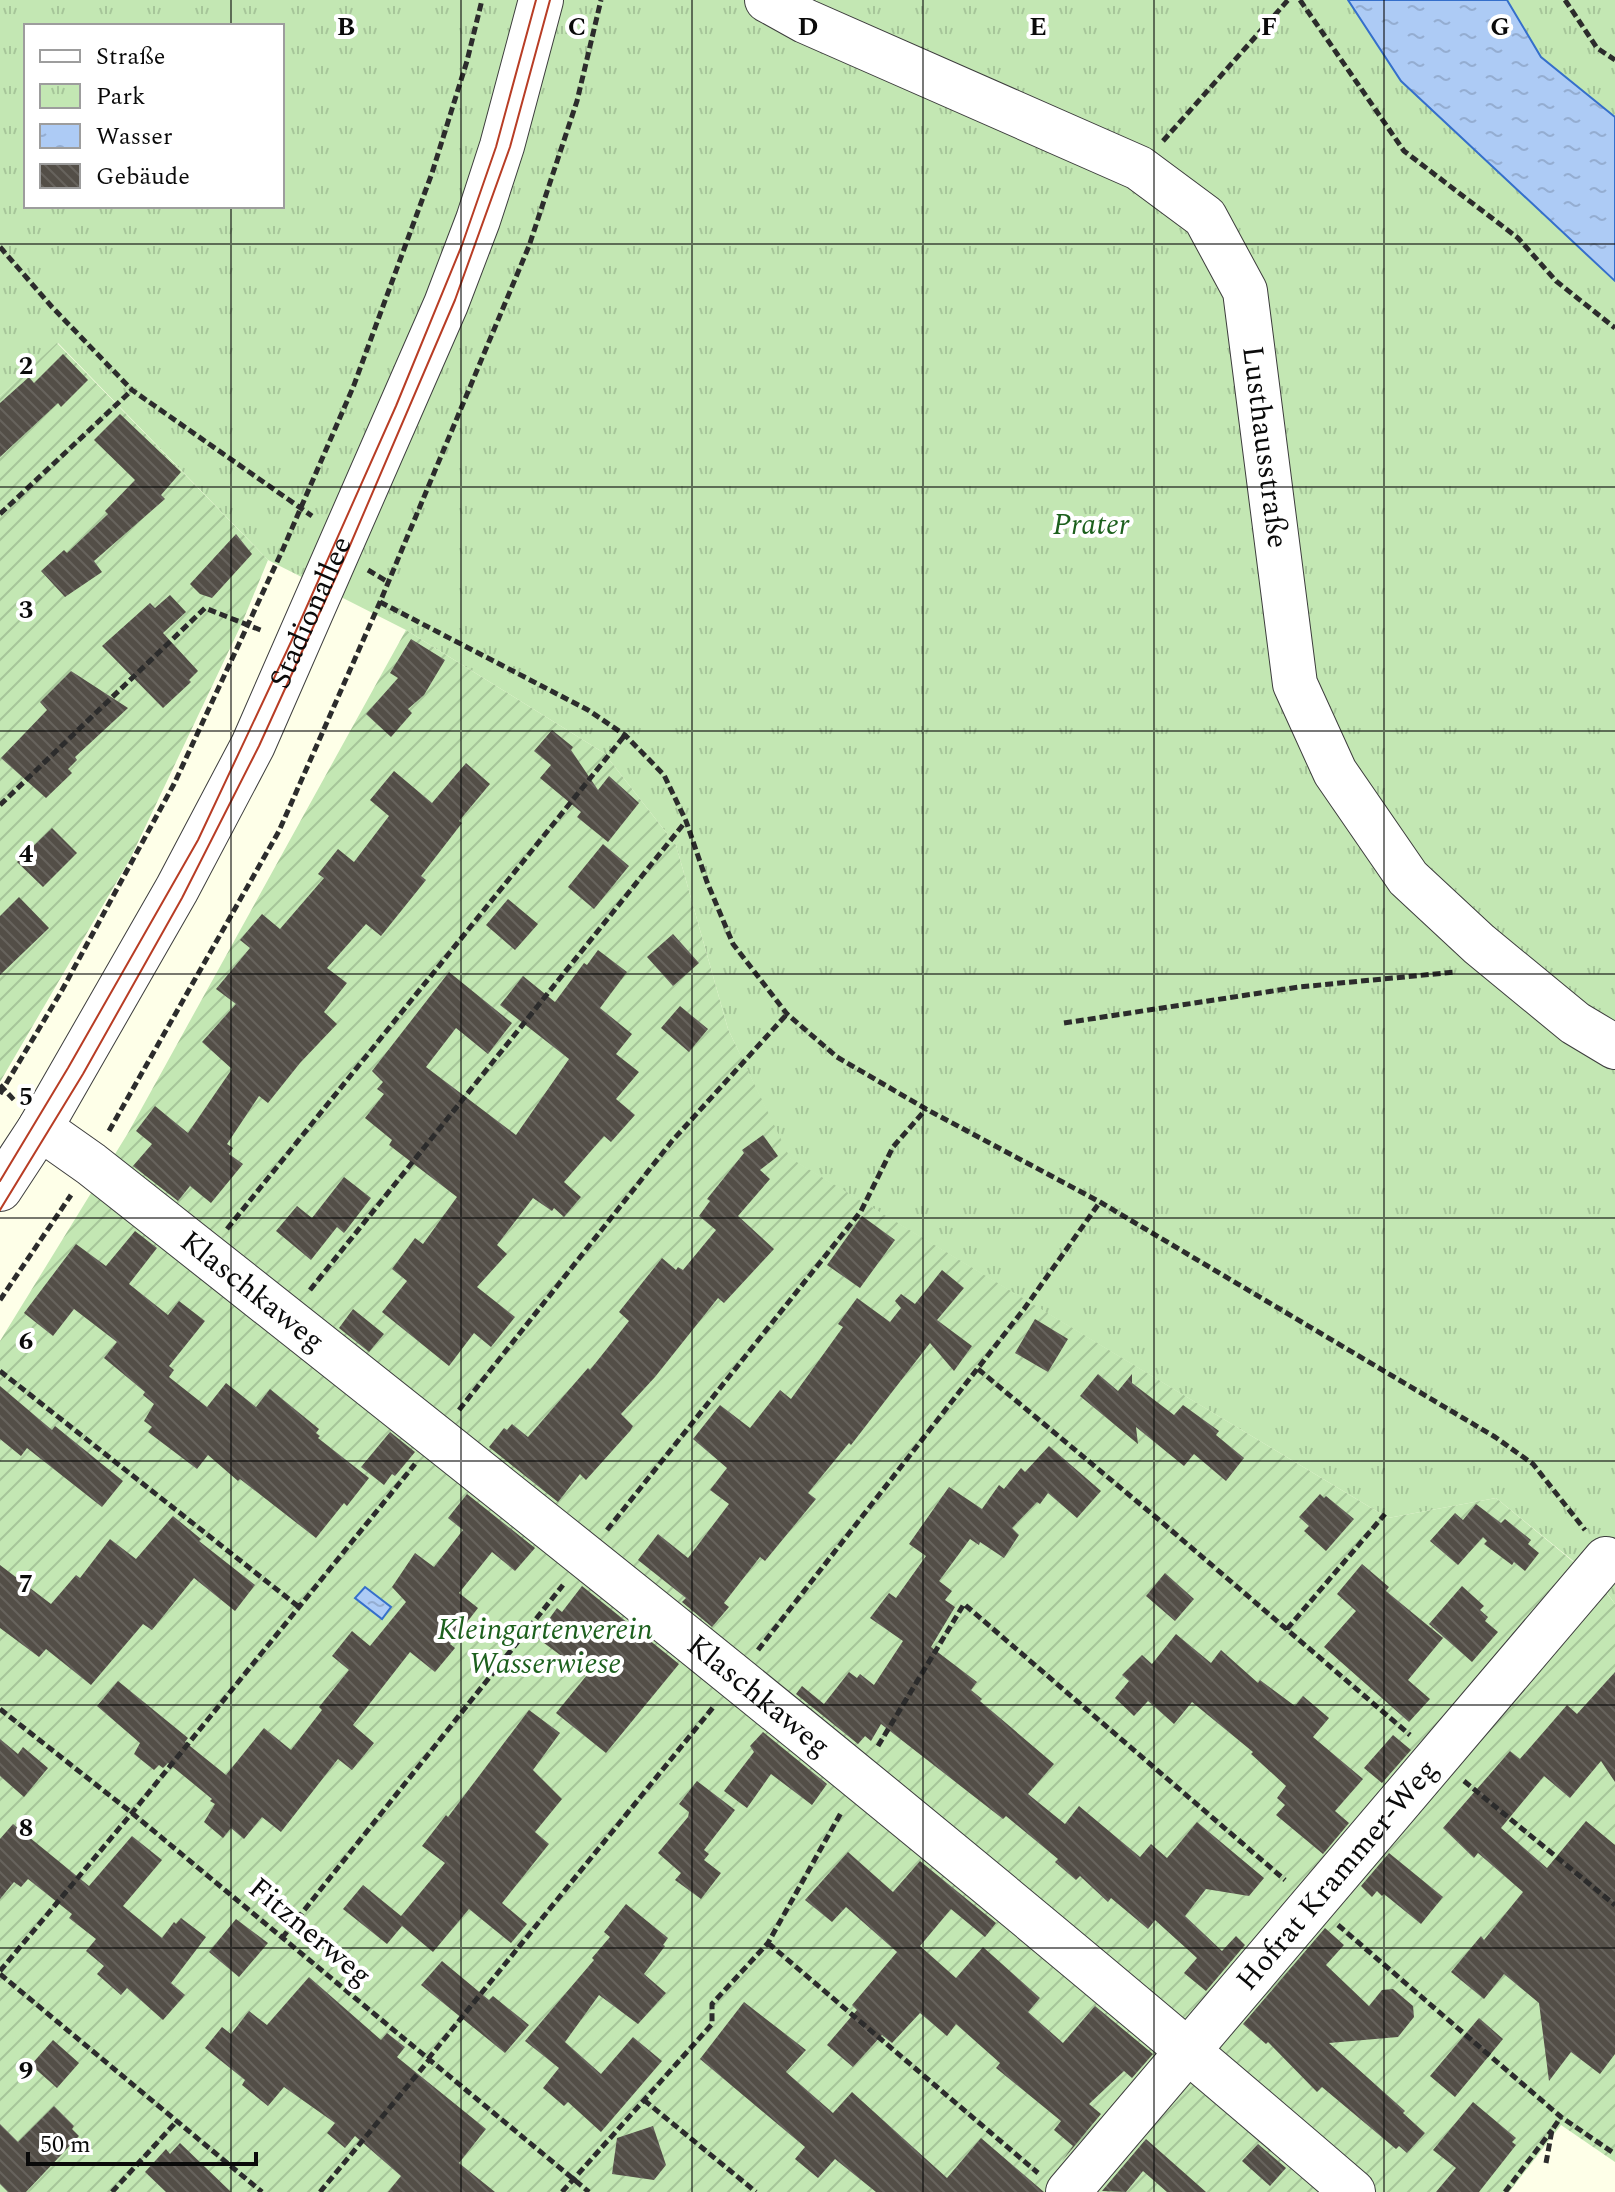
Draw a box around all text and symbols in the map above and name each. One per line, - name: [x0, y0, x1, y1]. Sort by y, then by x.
- text: B: [337, 7, 355, 47]
- text: C: [568, 7, 586, 47]
- text: D: [798, 7, 818, 47]
- text: E: [1029, 7, 1047, 47]
- text: F: [1261, 7, 1277, 47]
- text: G: [1490, 7, 1510, 47]
- legend: [24, 24, 284, 208]
- text: Straße: [96, 39, 165, 75]
- text: Park: [96, 79, 146, 115]
- text: Wasser: [96, 119, 172, 155]
- text: Gebäude: [96, 159, 190, 195]
- street label: Lusthausstraße: [1229, 343, 1301, 551]
- text: 2: [19, 346, 33, 386]
- park label: Prater: [1053, 502, 1130, 548]
- street label: Stadionallee: [257, 529, 365, 696]
- text: 3: [19, 590, 33, 630]
- text: 4: [19, 834, 34, 874]
- text: 5: [19, 1077, 33, 1117]
- street label: Klaschkaweg: [170, 1219, 335, 1363]
- text: 6: [19, 1321, 33, 1361]
- text: 7: [19, 1564, 33, 1604]
- park label: Kleingartenverein Wasserwiese: [437, 1607, 653, 1687]
- street label: Klaschkaweg: [677, 1623, 840, 1769]
- street label: Hofrat Krammer-Weg: [1225, 1749, 1450, 2001]
- text: 8: [19, 1808, 33, 1848]
- street label: Fitznerweg: [238, 1866, 382, 1998]
- text: 9: [19, 2051, 33, 2091]
- scale bar: [28, 2116, 256, 2166]
- text: 50 m: [40, 2127, 91, 2163]

